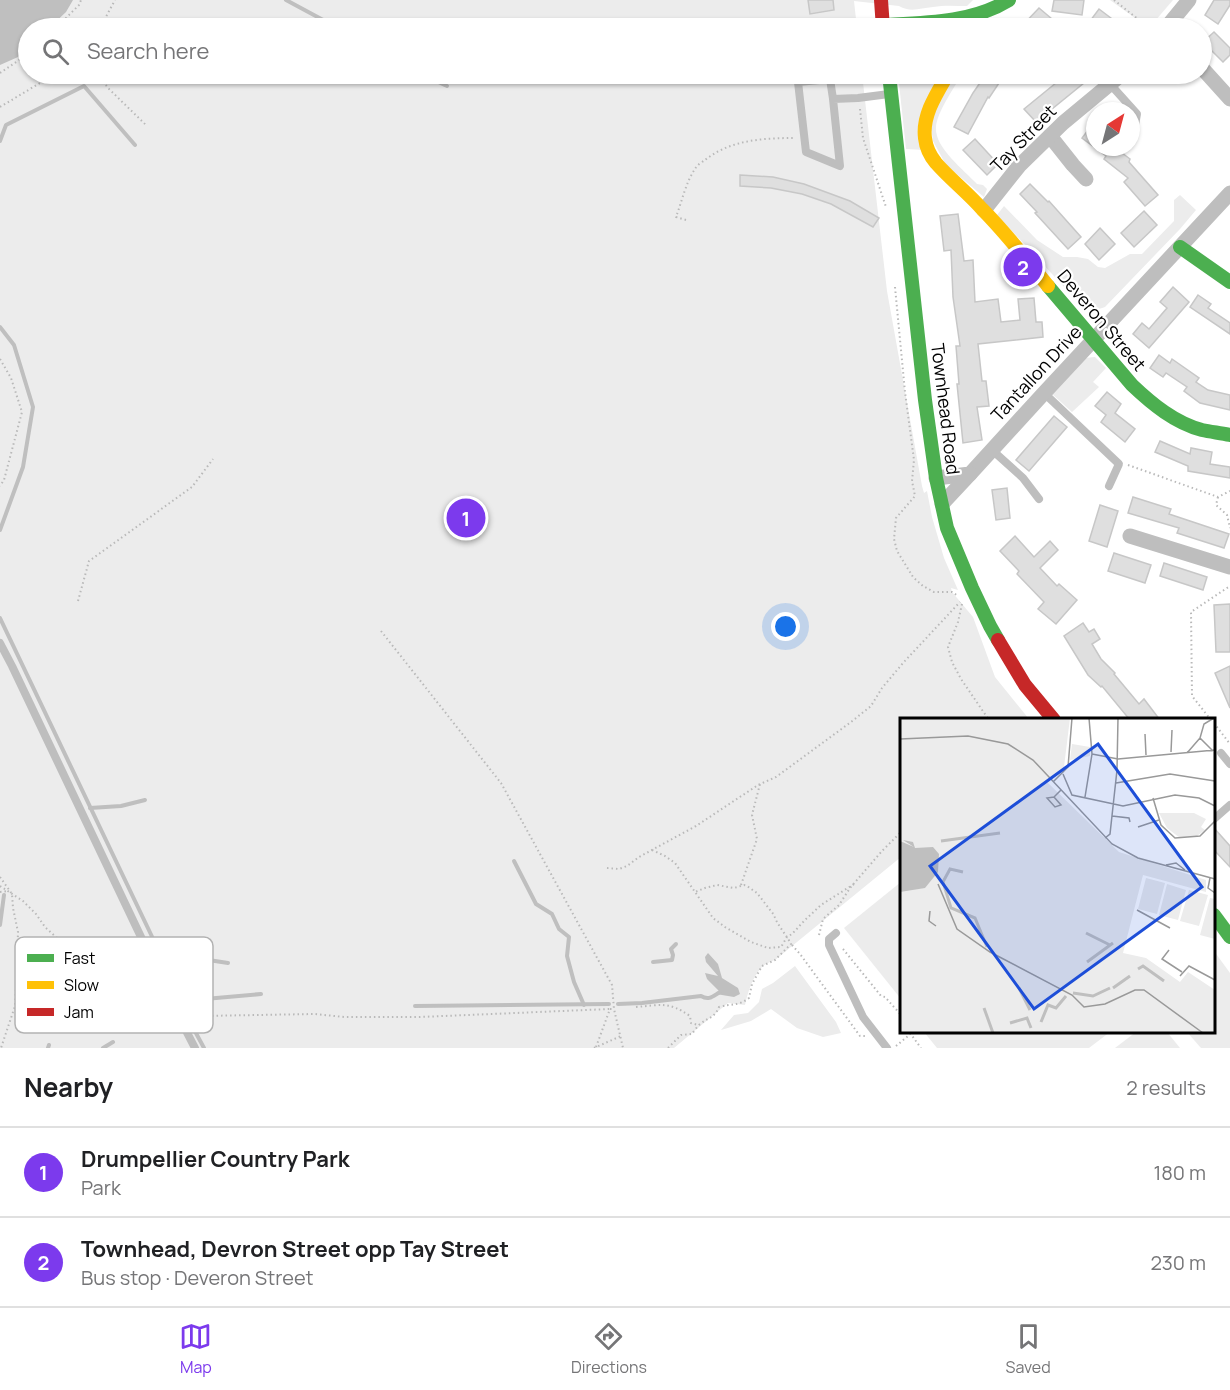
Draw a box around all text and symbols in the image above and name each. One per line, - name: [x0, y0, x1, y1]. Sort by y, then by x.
- search box: [18, 18, 1212, 84]
- icon: search: [39, 35, 72, 68]
- text: Search here: [87, 36, 209, 66]
- street label: Tay Street: [985, 99, 1061, 177]
- north arrow: [1086, 102, 1140, 156]
- pin: 2: [1004, 244, 1042, 290]
- street label: Deveron Street: [1052, 264, 1152, 376]
- street label: Tantallon Drive: [985, 320, 1087, 426]
- street label: Townhead Road: [926, 342, 966, 476]
- pin: 1: [446, 496, 486, 540]
- your location: [771, 612, 800, 641]
- inset map: [900, 718, 1215, 1033]
- legend: [15, 937, 213, 1033]
- text: Fast: [64, 947, 95, 969]
- text: Slow: [64, 974, 99, 996]
- text: Jam: [64, 1001, 94, 1023]
- text: Nearby: [24, 1069, 113, 1105]
- text: 2 results: [1126, 1074, 1206, 1101]
- text: Drumpellier Country Park: [81, 1144, 350, 1174]
- text: 1: [39, 1159, 48, 1186]
- text: 180 m: [1153, 1159, 1206, 1186]
- text: Park: [81, 1174, 121, 1201]
- text: Townhead, Devron Street opp Tay Street: [81, 1234, 509, 1264]
- text: 2: [38, 1249, 49, 1276]
- text: 230 m: [1150, 1249, 1206, 1276]
- text: Bus stop · Deveron Street: [81, 1264, 314, 1291]
- tab: Map: [179, 1320, 212, 1378]
- tab: Directions: [571, 1320, 647, 1378]
- tab: Saved: [1006, 1320, 1051, 1378]

